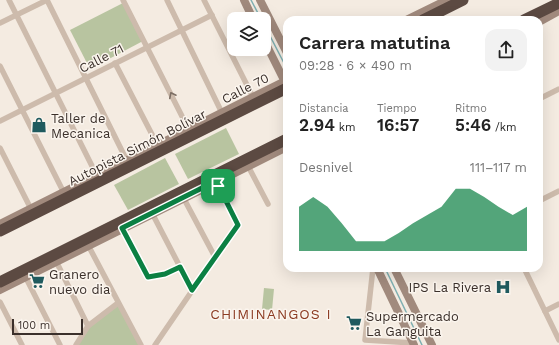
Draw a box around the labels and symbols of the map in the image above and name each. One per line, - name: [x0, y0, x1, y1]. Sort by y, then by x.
- street label: Calle 71: [76, 41, 126, 76]
- street label: Calle 70: [219, 70, 271, 107]
- one-way arrow: [169, 92, 176, 99]
- street label: Autopista Simón Bolívar: [66, 106, 209, 189]
- place label: Taller de Mecanica: [51, 111, 111, 141]
- shop icon: Taller de Mecanica: [30, 116, 48, 134]
- pin: [201, 169, 235, 203]
- place label: Granero nuevo dia: [49, 267, 111, 297]
- supermarket icon: Granero nuevo dia: [28, 272, 46, 290]
- hospital icon: IPS La Rivera: [494, 278, 512, 296]
- place label: IPS La Rivera: [408, 280, 492, 295]
- district label: CHIMINANGOS I: [210, 306, 332, 322]
- place label: Supermercado La Ganguita: [366, 309, 459, 339]
- supermarket icon: Supermercado La Ganguita: [345, 314, 363, 332]
- scale bar: [12, 317, 83, 336]

